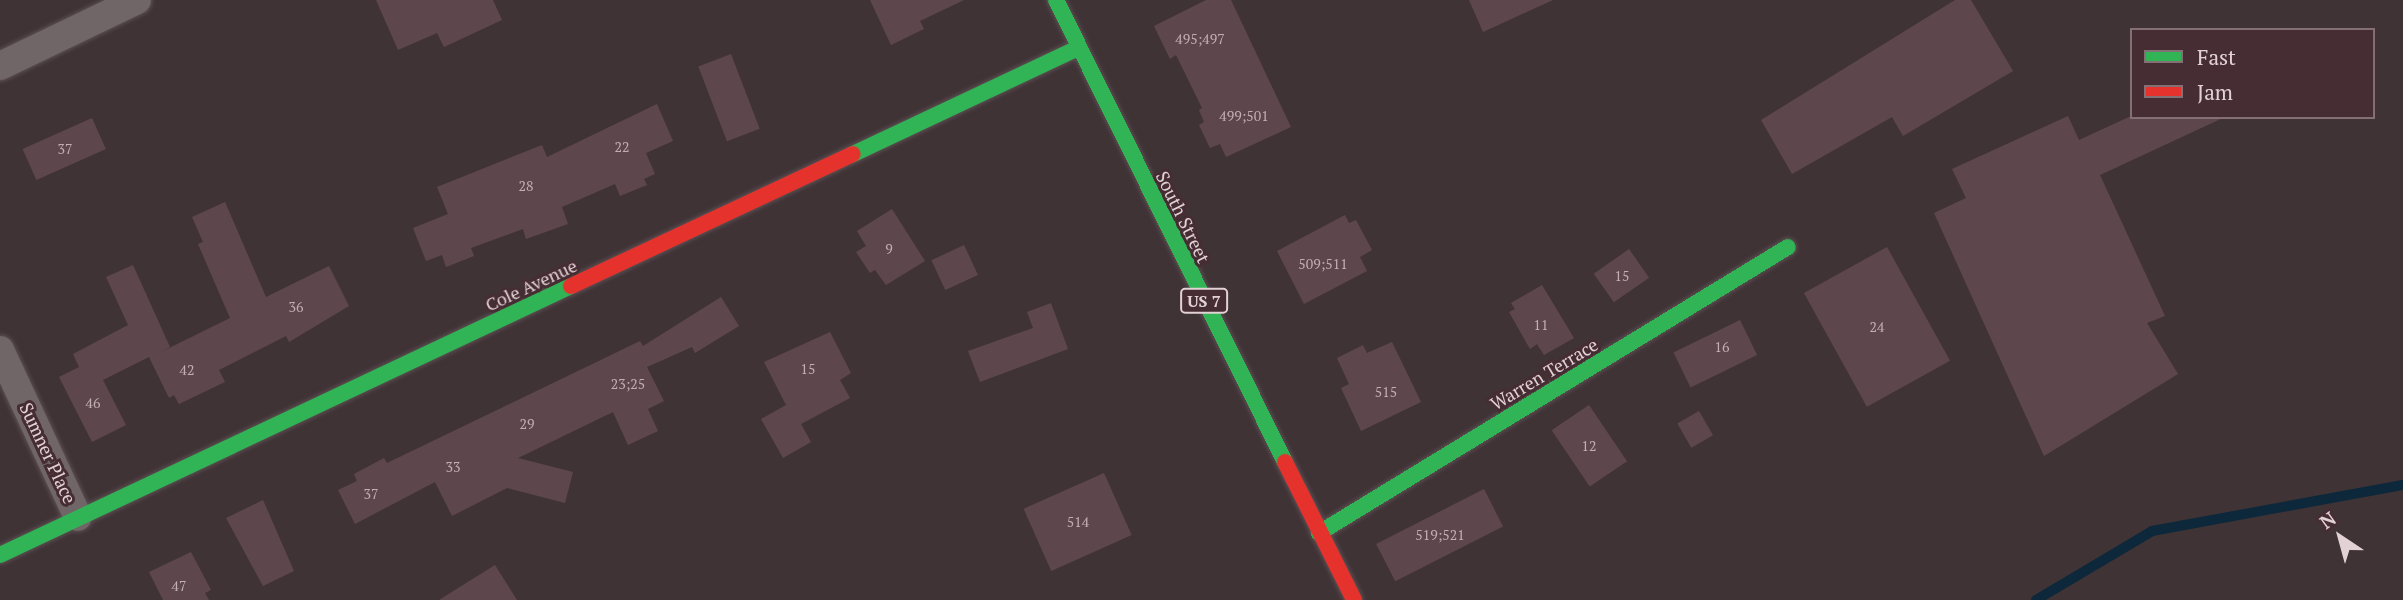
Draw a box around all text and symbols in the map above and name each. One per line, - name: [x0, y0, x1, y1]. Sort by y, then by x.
- legend: [2130, 28, 2375, 119]
- house number: 495;497: [1175, 31, 1225, 47]
- text: Fast: [2197, 43, 2236, 71]
- text: Jam: [2197, 78, 2233, 106]
- house number: 499;501: [1219, 108, 1269, 124]
- house number: 22: [615, 139, 629, 155]
- house number: 37: [58, 141, 72, 157]
- street label: South Street: [1151, 168, 1215, 266]
- house number: 28: [519, 178, 533, 194]
- house number: 9: [885, 241, 893, 257]
- street label: Cole Avenue: [482, 254, 580, 316]
- house number: 509;511: [1298, 256, 1348, 272]
- house number: 15: [1615, 268, 1629, 284]
- road number: US 7: [1180, 288, 1228, 314]
- house number: 36: [289, 299, 303, 315]
- house number: 11: [1534, 317, 1548, 333]
- house number: 24: [1870, 319, 1884, 335]
- street label: Warren Terrace: [1486, 333, 1602, 415]
- house number: 16: [1715, 339, 1729, 355]
- house number: 15: [801, 361, 815, 377]
- house number: 42: [180, 362, 194, 378]
- house number: 23;25: [611, 376, 645, 392]
- house number: 515: [1375, 384, 1397, 400]
- house number: 46: [86, 395, 100, 411]
- street label: Sumner Place: [15, 399, 81, 507]
- house number: 29: [520, 416, 534, 432]
- house number: 12: [1582, 438, 1596, 454]
- house number: 33: [446, 459, 460, 475]
- house number: 37: [364, 486, 378, 502]
- north arrow: [2305, 502, 2375, 572]
- text: N: [2314, 505, 2341, 534]
- house number: 514: [1067, 514, 1089, 530]
- house number: 519;521: [1415, 527, 1465, 543]
- house number: 47: [172, 578, 186, 594]

